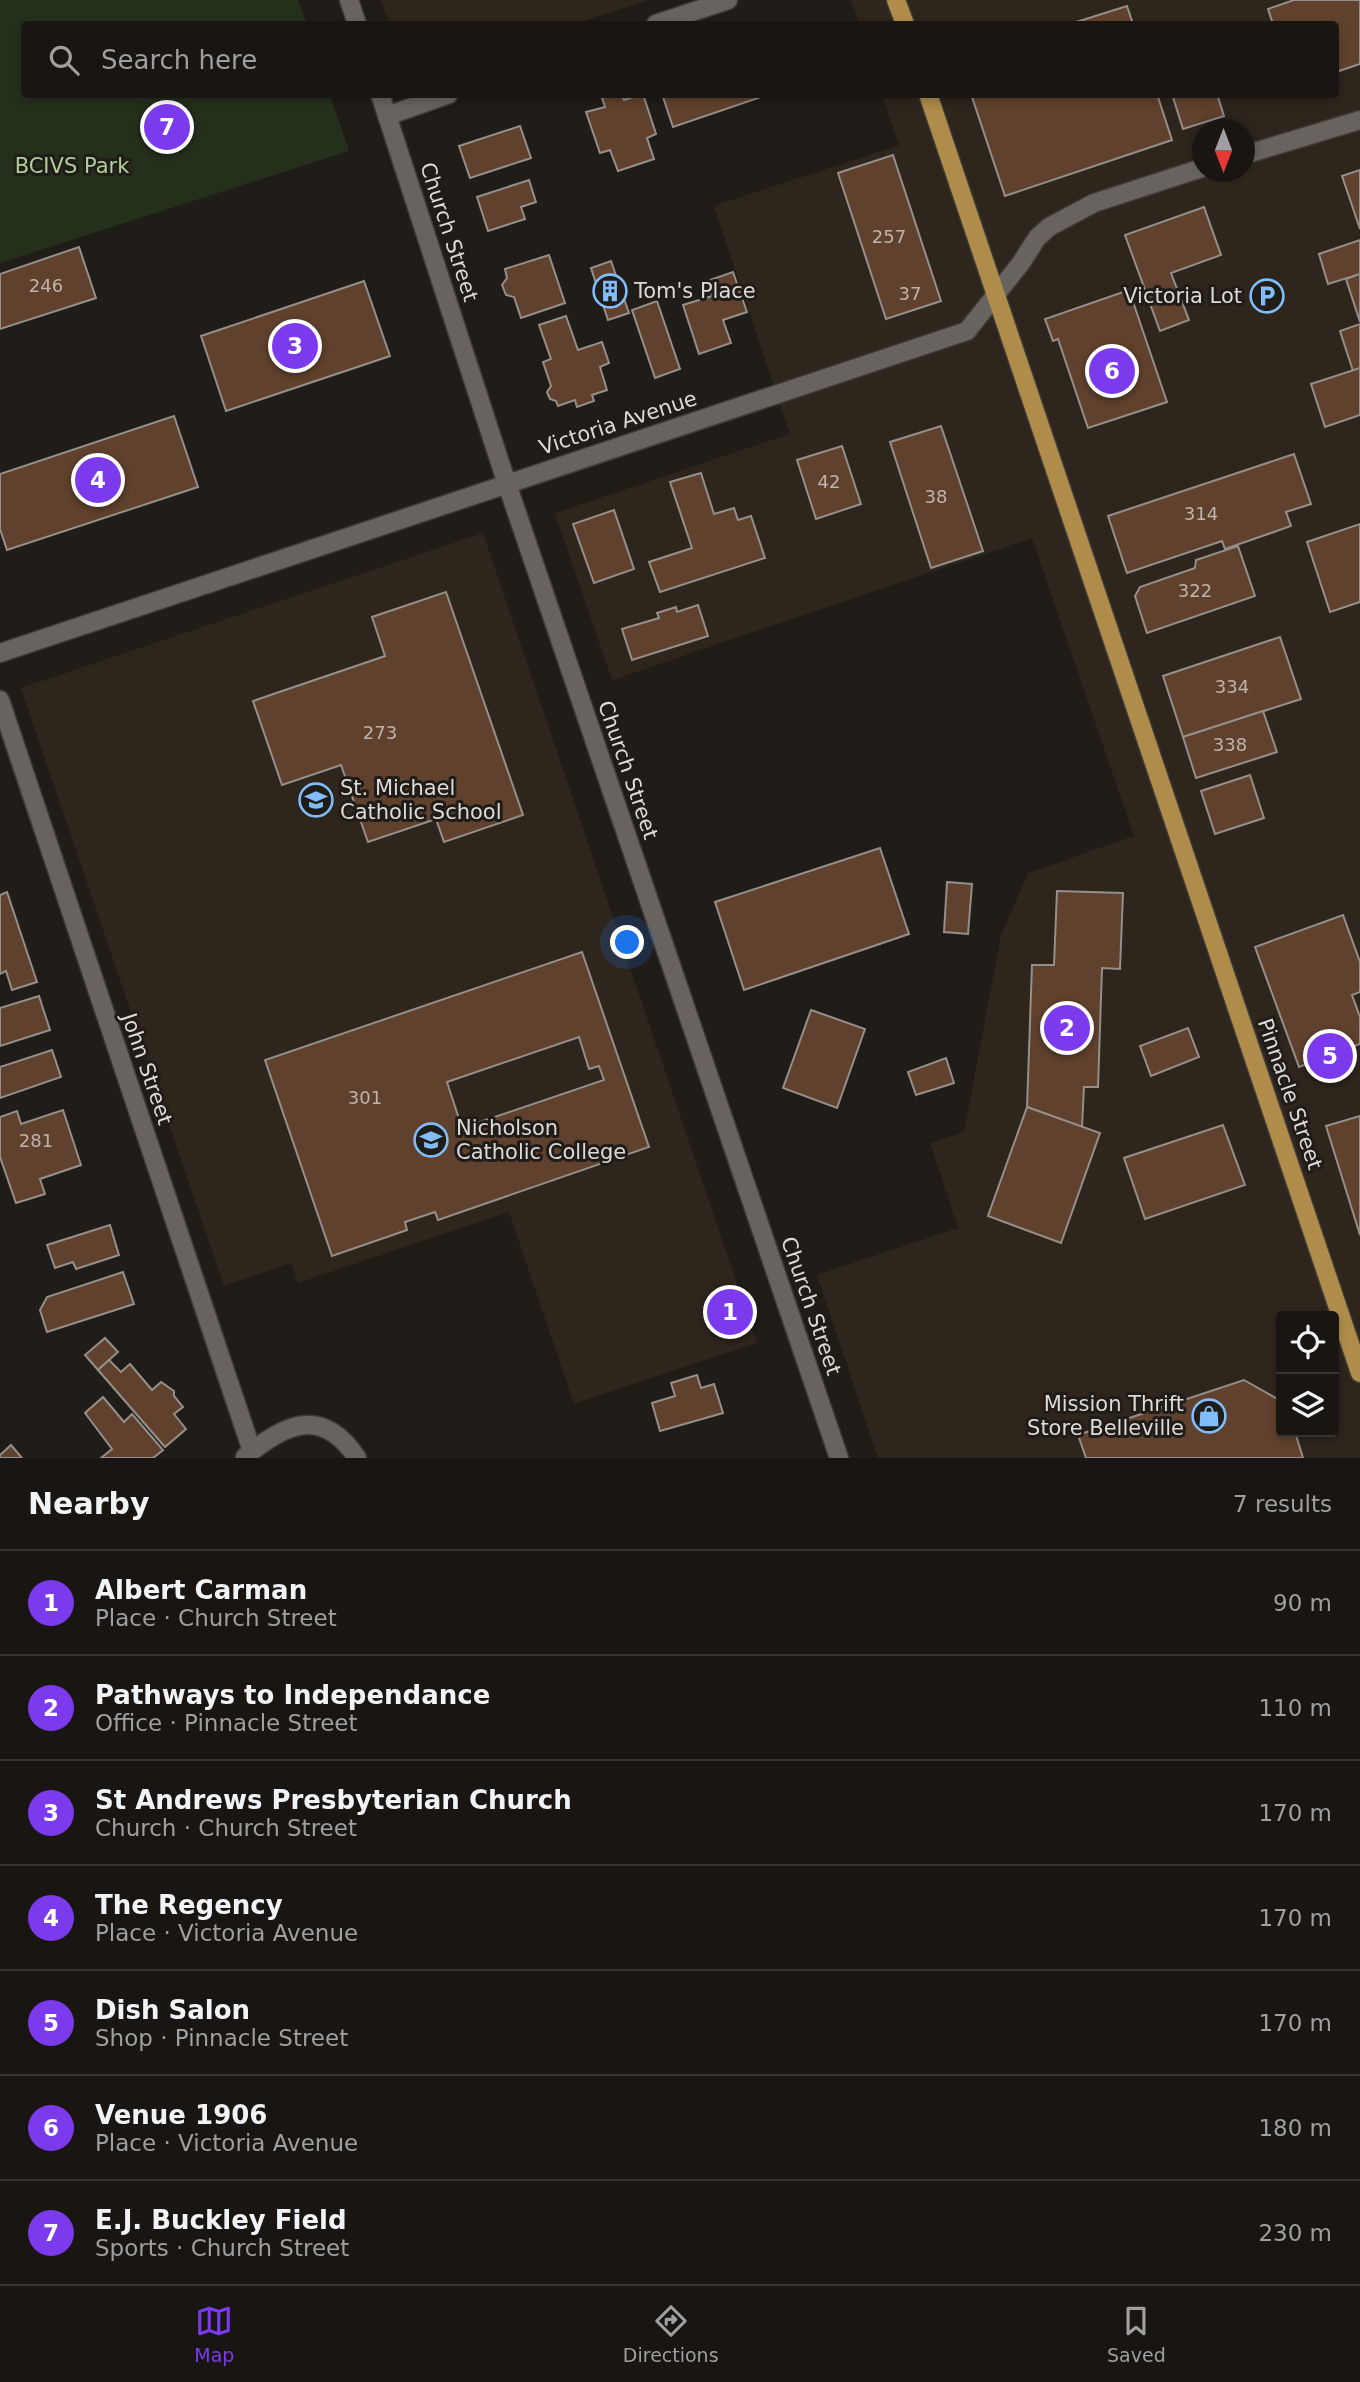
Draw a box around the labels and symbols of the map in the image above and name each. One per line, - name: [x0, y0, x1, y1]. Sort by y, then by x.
- pin: 7: [144, 101, 190, 153]
- north arrow: [1192, 119, 1255, 182]
- park label: BCIVS Park: [15, 154, 130, 178]
- street label: Church Street: [415, 159, 483, 305]
- house number: 257: [872, 226, 906, 247]
- building icon: Tom's Place: [591, 272, 629, 310]
- house number: 246: [29, 275, 63, 296]
- parking icon: Victoria Lot: [1248, 277, 1286, 315]
- place label: Tom's Place: [633, 279, 756, 303]
- house number: 37: [899, 283, 921, 304]
- place label: Victoria Lot: [1123, 284, 1242, 308]
- pin: 3: [272, 320, 318, 372]
- pin: 6: [1089, 345, 1135, 397]
- street label: Victoria Avenue: [536, 386, 700, 460]
- pin: 4: [75, 454, 121, 506]
- house number: 42: [818, 471, 840, 492]
- house number: 38: [925, 486, 947, 507]
- house number: 314: [1184, 503, 1218, 524]
- house number: 322: [1178, 580, 1212, 601]
- house number: 334: [1215, 676, 1249, 697]
- street label: Church Street: [593, 698, 663, 842]
- house number: 273: [363, 722, 397, 743]
- house number: 338: [1213, 734, 1247, 755]
- place label: St. Michael Catholic School: [340, 776, 502, 824]
- school or university icon: St. Michael Catholic School: [297, 781, 335, 819]
- your location: [610, 925, 644, 959]
- pin: 2: [1044, 1002, 1090, 1054]
- street label: John Street: [116, 1008, 177, 1128]
- street label: Pinnacle Street: [1253, 1015, 1327, 1173]
- pin: 5: [1307, 1030, 1353, 1082]
- house number: 301: [348, 1087, 382, 1108]
- place label: Nicholson Catholic College: [456, 1116, 626, 1164]
- school or university icon: Nicholson Catholic College: [412, 1121, 450, 1159]
- house number: 281: [19, 1130, 53, 1151]
- street label: Church Street: [776, 1234, 846, 1378]
- pin: 1: [707, 1286, 753, 1338]
- place label: Mission Thrift Store Belleville: [1027, 1392, 1184, 1440]
- shop icon: Mission Thrift Store Belleville: [1190, 1397, 1228, 1435]

